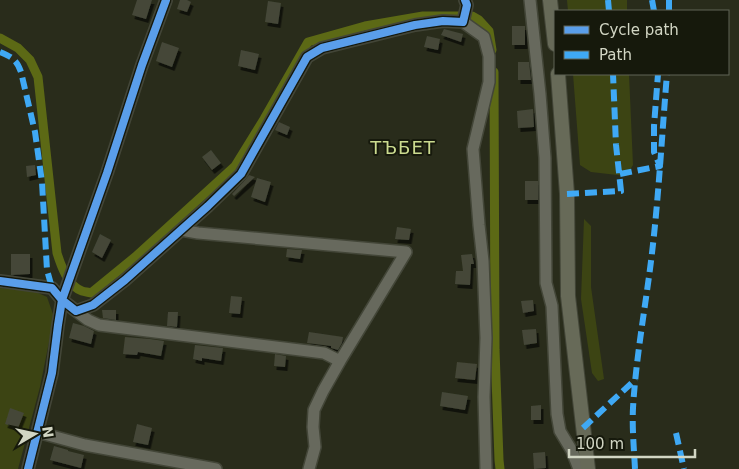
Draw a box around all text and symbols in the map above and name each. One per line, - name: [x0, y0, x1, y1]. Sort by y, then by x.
- legend: [554, 10, 729, 75]
- text: Cycle path: [599, 21, 679, 39]
- text: Path: [599, 46, 632, 64]
- district label: ТЪБЕТ: [369, 137, 436, 158]
- north arrow: [10, 409, 60, 459]
- text: N: [39, 425, 57, 439]
- scale bar: [569, 426, 695, 458]
- text: 100 m: [576, 435, 624, 453]

